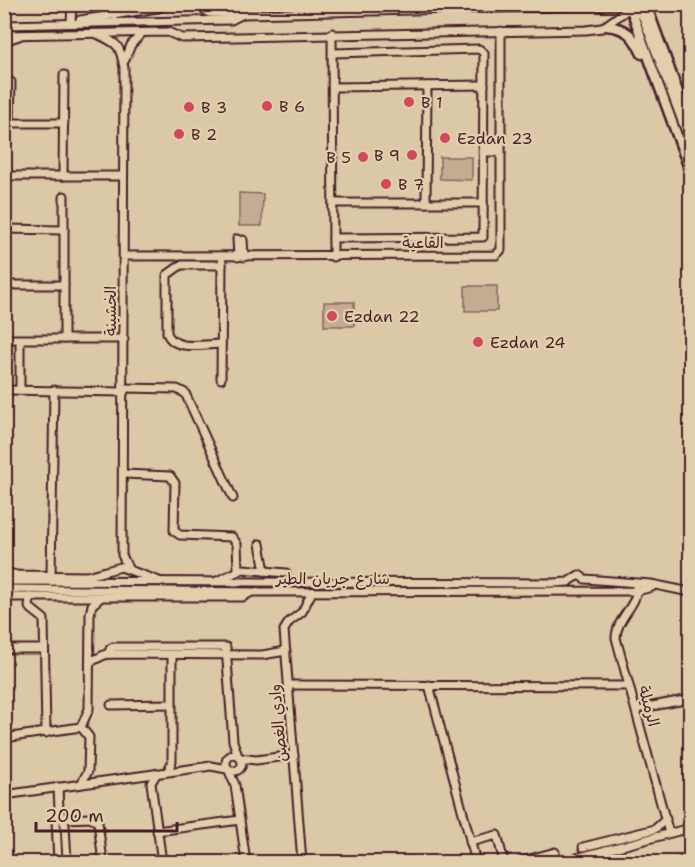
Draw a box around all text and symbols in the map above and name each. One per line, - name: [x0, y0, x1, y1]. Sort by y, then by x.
- place label: B 1: [421, 92, 443, 113]
- marker: B 1: [402, 95, 416, 109]
- place label: B 6: [279, 96, 305, 117]
- place label: B 3: [201, 97, 227, 118]
- marker: B 6: [260, 99, 274, 113]
- marker: B 3: [182, 100, 196, 114]
- place label: B 2: [191, 124, 217, 145]
- marker: B 2: [172, 127, 186, 141]
- place label: Ezdan 23: [457, 128, 533, 149]
- marker: Ezdan 23: [438, 131, 452, 145]
- place label: B 9: [374, 145, 400, 166]
- place label: B 5: [326, 147, 351, 168]
- marker: B 9: [405, 148, 419, 162]
- marker: B 5: [356, 150, 370, 164]
- place label: B 7: [398, 174, 424, 195]
- marker: B 7: [379, 177, 393, 191]
- street label: القاعية: [402, 232, 444, 253]
- street label: الخشينة: [100, 286, 121, 336]
- place label: Ezdan 22: [344, 306, 420, 327]
- marker: Ezdan 22: [325, 309, 339, 323]
- place label: Ezdan 24: [490, 332, 566, 353]
- marker: Ezdan 24: [471, 335, 485, 349]
- street label: شارع جريان الطير: [274, 568, 390, 590]
- street label: وادي الغصن: [264, 683, 293, 763]
- street label: الرميلة: [633, 683, 665, 729]
- scale bar: [36, 795, 177, 833]
- text: 200 m: [45, 804, 104, 828]

